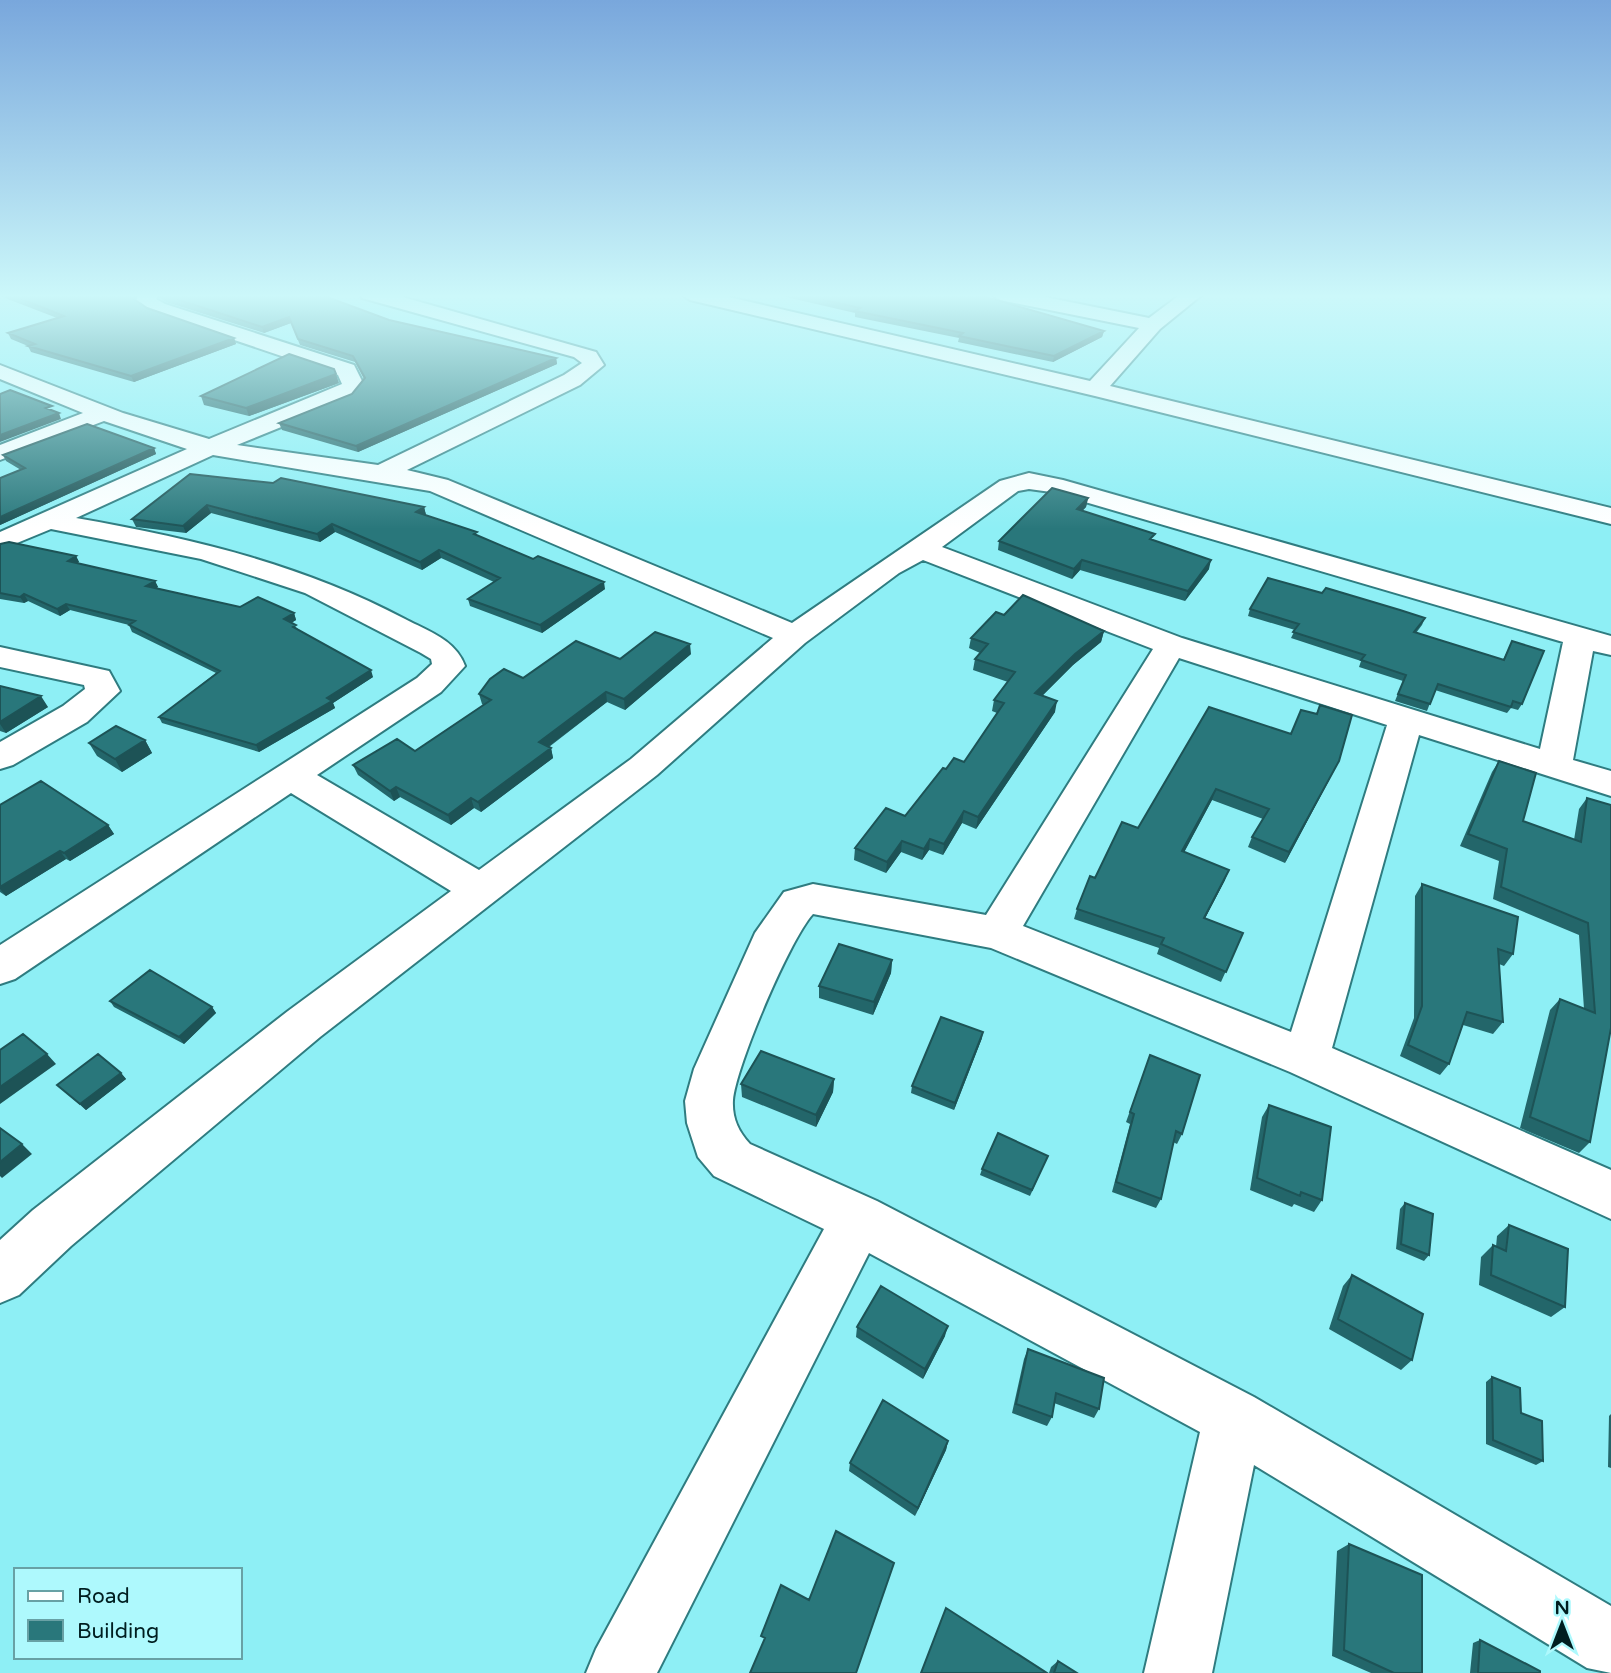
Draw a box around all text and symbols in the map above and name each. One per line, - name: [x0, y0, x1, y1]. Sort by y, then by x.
- legend: [14, 1568, 242, 1659]
- text: Road: [77, 1584, 130, 1609]
- north arrow: [1527, 1589, 1597, 1659]
- text: N: [1554, 1597, 1570, 1619]
- text: Building: [77, 1619, 159, 1644]

